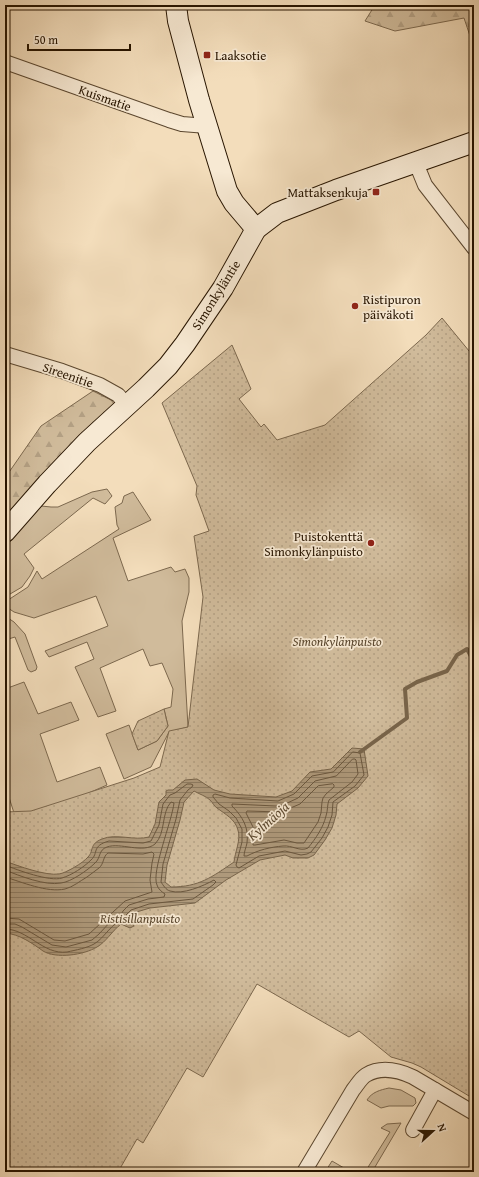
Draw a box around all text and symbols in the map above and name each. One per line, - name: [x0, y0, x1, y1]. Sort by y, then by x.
- scale bar: [28, 26, 130, 52]
- text: 50 m: [34, 31, 58, 48]
- place label: Laaksotie: [215, 46, 266, 65]
- marker: Laaksotie: [202, 50, 212, 60]
- street label: Kuismatie: [76, 80, 134, 116]
- place label: Mattaksenkuja: [287, 183, 369, 202]
- marker: Mattaksenkuja: [371, 187, 381, 197]
- street label: Simonkyläntie: [187, 256, 245, 334]
- place label: Ristipuron päiväkoti: [363, 290, 421, 324]
- marker: Ristipuron päiväkoti: [350, 301, 360, 311]
- street label: Sireenitie: [40, 357, 96, 393]
- place label: Puistokenttä Simonkylänpuisto: [264, 527, 364, 561]
- marker: Puistokenttä Simonkylänpuisto: [366, 538, 376, 548]
- park label: Simonkylänpuisto: [292, 632, 382, 651]
- water label: Kylmäoja: [242, 796, 294, 846]
- park label: Ristisillanpuisto: [99, 909, 180, 928]
- north arrow: [413, 1111, 453, 1151]
- text: N: [434, 1121, 451, 1134]

